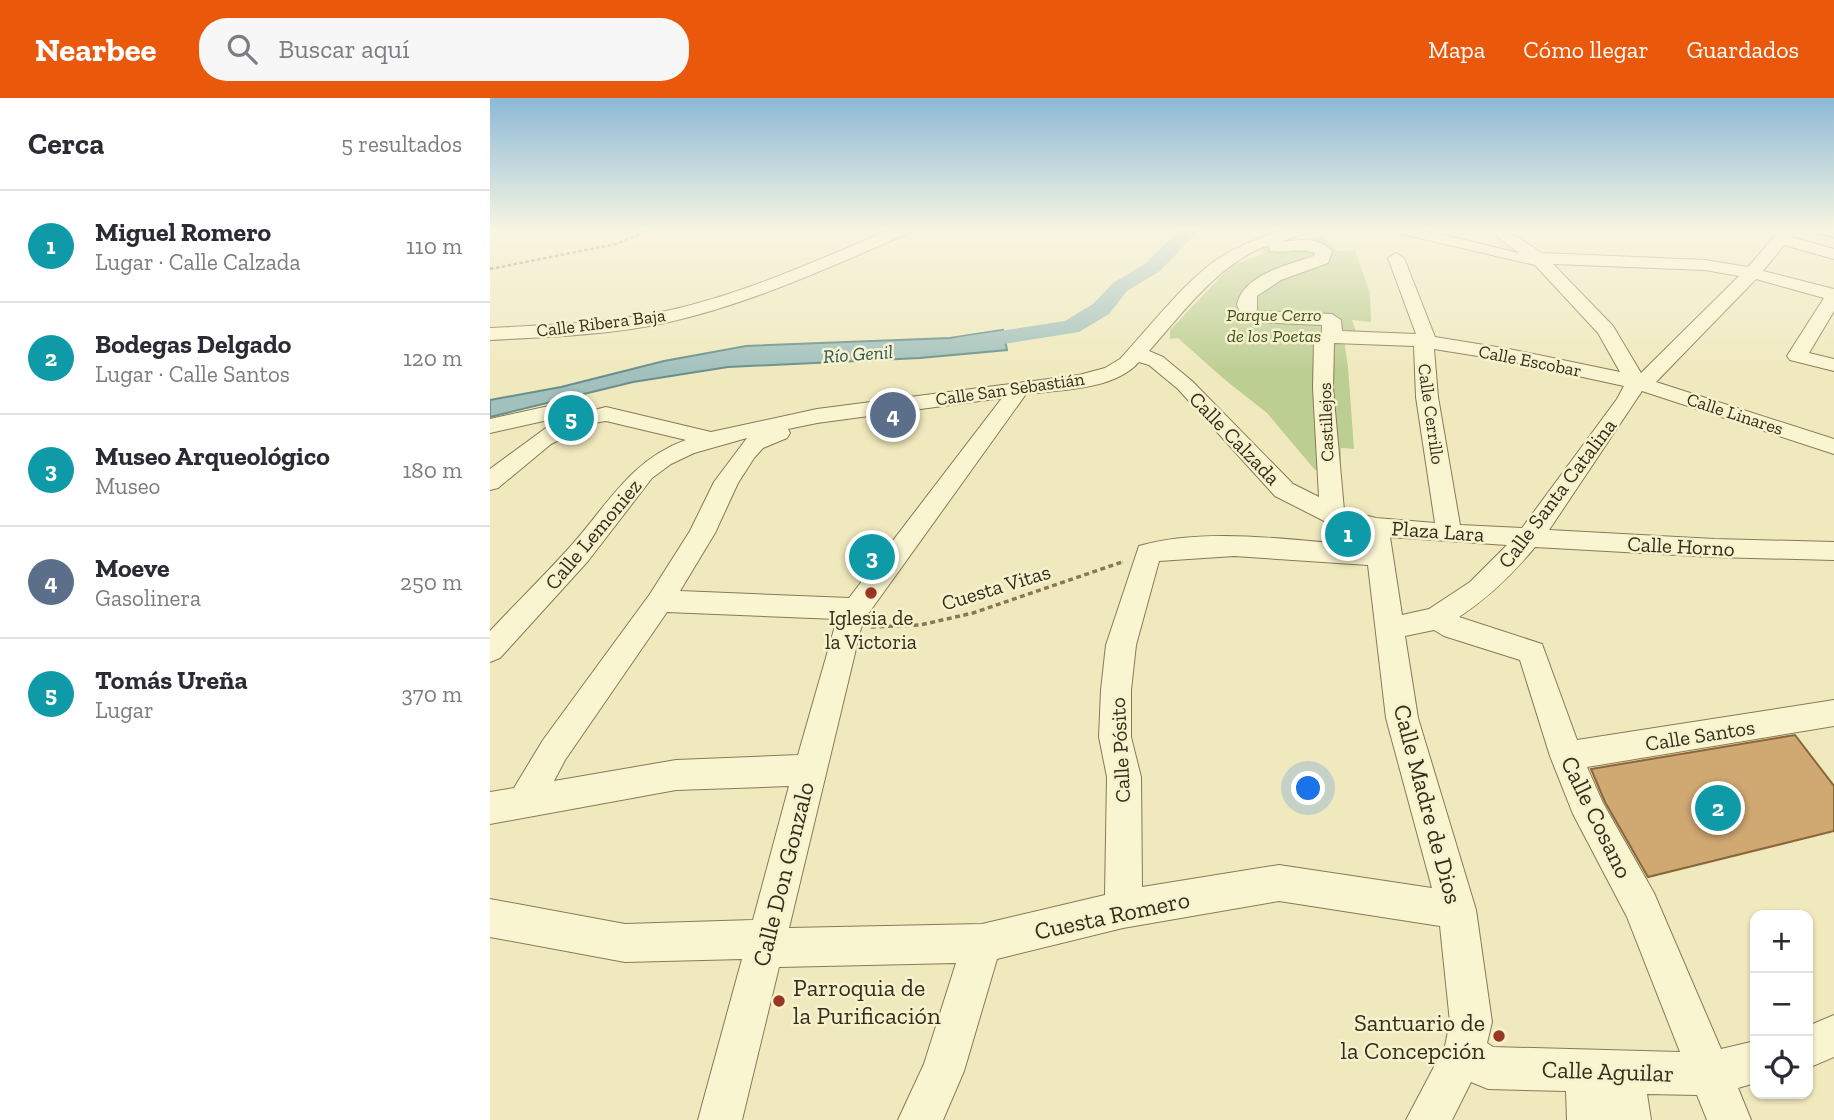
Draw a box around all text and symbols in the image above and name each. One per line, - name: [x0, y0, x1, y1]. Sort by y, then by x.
- search box: [199, 18, 689, 81]
- text: Nearbee: [35, 30, 157, 69]
- icon: search: [223, 30, 261, 68]
- text: Buscar aquí: [279, 33, 409, 65]
- text: Mapa: [1428, 35, 1485, 64]
- text: Cómo llegar: [1523, 35, 1649, 64]
- text: Guardados: [1687, 35, 1799, 64]
- text: Cerca: [28, 126, 104, 162]
- text: 5 resultados: [341, 130, 462, 158]
- text: Miguel Romero: [95, 216, 271, 248]
- text: 1: [46, 232, 56, 260]
- text: 110 m: [406, 232, 462, 260]
- text: Lugar · Calle Calzada: [95, 248, 301, 276]
- street label: Calle Ribera Baja: [535, 304, 667, 342]
- park label: Parque Cerro de los Poetas: [1226, 304, 1322, 347]
- text: Bodegas Delgado: [95, 328, 291, 360]
- water label: Río Genil: [822, 340, 894, 368]
- street label: Calle Escobar: [1477, 340, 1583, 382]
- text: 2: [45, 344, 57, 372]
- text: 120 m: [403, 344, 462, 372]
- text: Lugar · Calle Santos: [95, 360, 290, 388]
- street label: Calle Cerrillo: [1413, 362, 1449, 466]
- street label: Calle San Sebastián: [934, 368, 1087, 410]
- street label: Castillejos: [1314, 382, 1338, 462]
- street label: Calle Calzada: [1184, 386, 1286, 490]
- street label: Calle Linares: [1684, 388, 1786, 440]
- pin: 4: [870, 389, 916, 441]
- pin: 5: [548, 392, 594, 444]
- street label: Calle Santa Catalina: [1493, 413, 1621, 573]
- text: Museo Arqueológico: [95, 440, 330, 472]
- text: 3: [45, 456, 57, 484]
- text: 180 m: [402, 456, 462, 484]
- text: Museo: [95, 472, 160, 500]
- street label: Calle Lemoniez: [539, 473, 647, 595]
- pin: 1: [1325, 508, 1371, 560]
- street label: Plaza Lara: [1391, 515, 1485, 547]
- pin: 3: [849, 531, 895, 583]
- street label: Calle Horno: [1627, 531, 1735, 561]
- text: Moeve: [95, 552, 170, 584]
- street label: Cuesta Vitas: [939, 559, 1053, 615]
- text: 4: [44, 568, 58, 596]
- text: 250 m: [400, 568, 462, 596]
- text: Gasolinera: [95, 584, 201, 612]
- marker: Iglesia de la Victoria: [863, 585, 879, 601]
- place label: Iglesia de la Victoria: [825, 605, 917, 654]
- text: Tomás Ureña: [95, 664, 248, 696]
- text: 5: [45, 680, 57, 708]
- text: 370 m: [402, 680, 462, 708]
- text: Lugar: [95, 696, 154, 724]
- street label: Calle Pósito: [1105, 697, 1135, 803]
- street label: Calle Madre de Dios: [1387, 701, 1469, 907]
- street label: Calle Santos: [1643, 714, 1757, 756]
- street label: Calle Cosano: [1555, 751, 1639, 883]
- your location: [1291, 771, 1325, 805]
- street label: Calle Don Gonzalo: [746, 779, 820, 969]
- pin: 2: [1695, 782, 1741, 834]
- street label: Cuesta Romero: [1032, 884, 1192, 946]
- map controls: [1750, 910, 1813, 1099]
- button: +: [1750, 910, 1813, 973]
- place label: Parroquia de la Purificación: [793, 973, 941, 1030]
- button: −: [1750, 973, 1813, 1036]
- marker: Parroquia de la Purificación: [771, 993, 787, 1009]
- place label: Santuario de la Concepción: [1341, 1008, 1485, 1065]
- marker: Santuario de la Concepción: [1491, 1028, 1507, 1044]
- button: locate: [1750, 1036, 1813, 1099]
- street label: Calle Aguilar: [1541, 1054, 1675, 1088]

